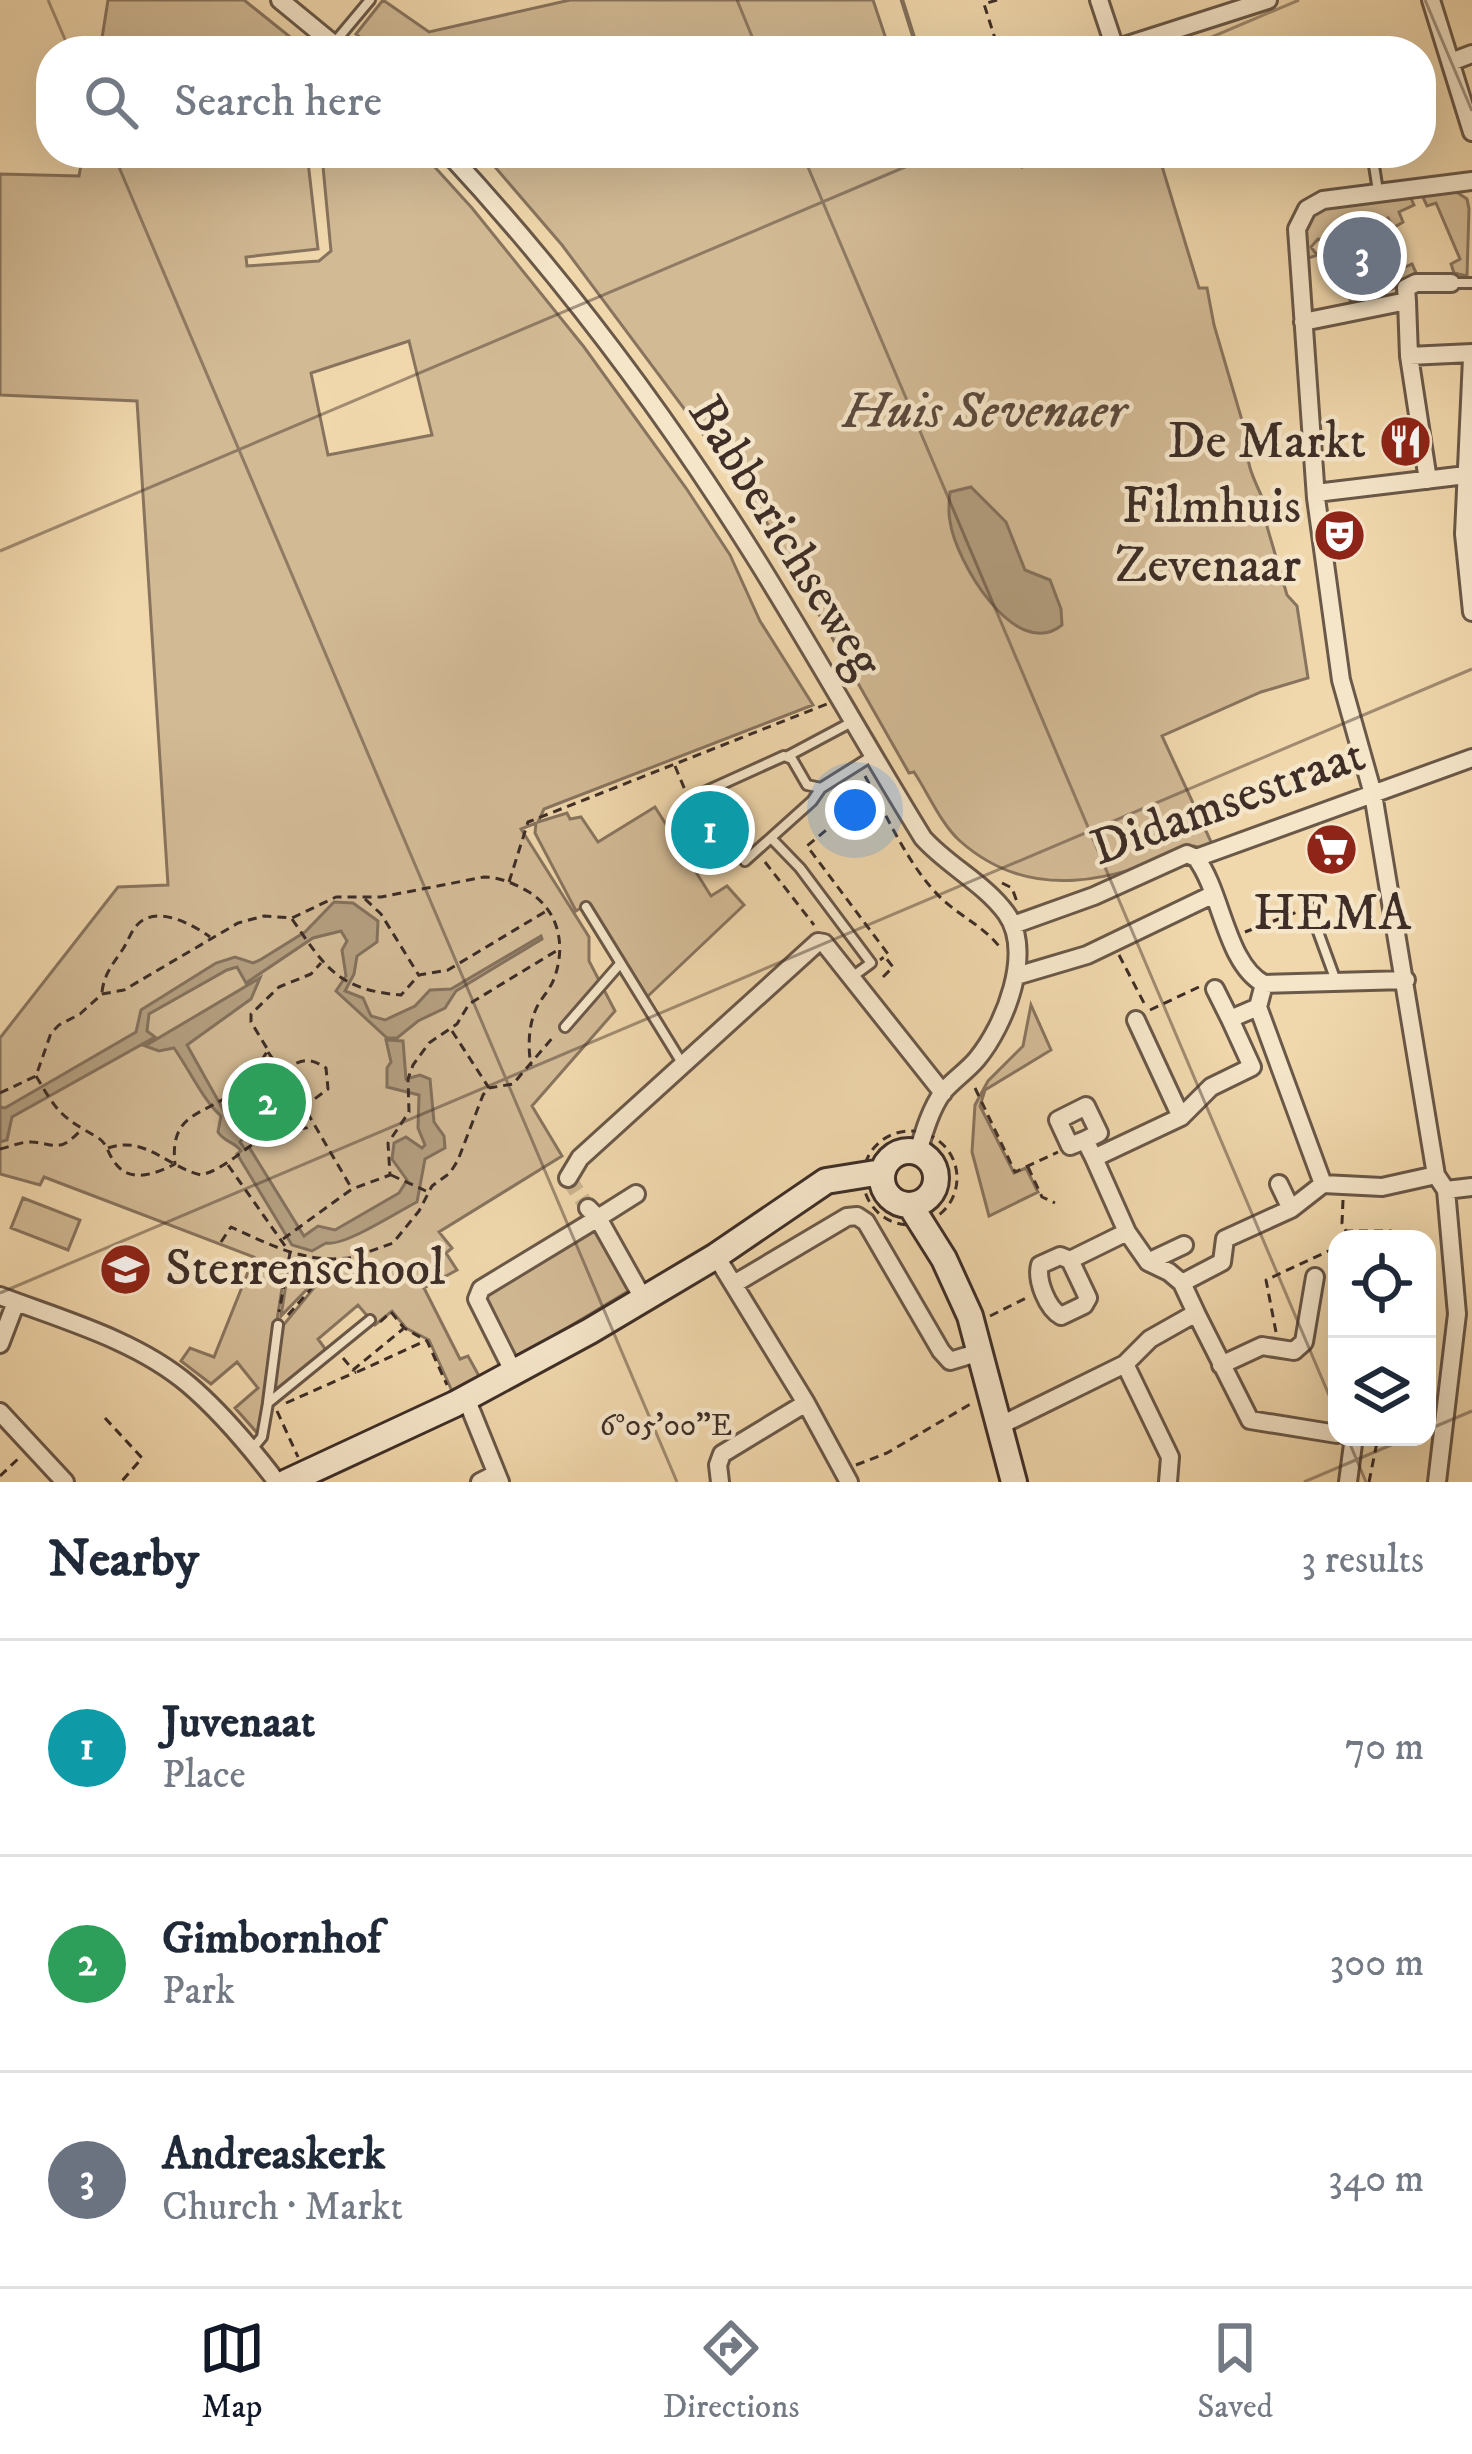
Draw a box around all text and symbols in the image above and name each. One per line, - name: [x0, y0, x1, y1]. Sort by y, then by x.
- search box: [36, 36, 1436, 168]
- icon: search: [78, 69, 144, 135]
- text: Search here: [174, 74, 382, 130]
- pin: 3: [1323, 211, 1401, 301]
- park label: Huis Sevenaer: [841, 380, 1130, 444]
- street label: Babberichseweg: [673, 384, 897, 690]
- place label: De Markt: [1168, 410, 1366, 474]
- restaurant icon: De Markt: [1377, 414, 1433, 470]
- place label: Filmhuis Zevenaar: [1115, 475, 1301, 598]
- theatre icon: Filmhuis Zevenaar: [1312, 508, 1368, 564]
- street label: Didamsestraat: [1082, 723, 1374, 881]
- your location: [825, 780, 885, 840]
- pin: 1: [671, 785, 749, 875]
- supermarket icon: HEMA: [1304, 821, 1360, 877]
- place label: HEMA: [1253, 882, 1412, 946]
- pin: 2: [228, 1057, 306, 1147]
- map controls: [1328, 1230, 1436, 1446]
- button: locate: [1328, 1230, 1436, 1338]
- place label: Sterrenschool: [165, 1237, 446, 1301]
- school or university icon: Sterrenschool: [98, 1241, 154, 1297]
- button: layers: [1328, 1338, 1436, 1446]
- text: 6°05'00"E: [600, 1408, 732, 1445]
- text: Nearby: [48, 1528, 199, 1592]
- text: 3 results: [1301, 1536, 1424, 1585]
- text: Juvenaat: [162, 1695, 315, 1751]
- text: 1: [80, 1723, 94, 1772]
- text: 70 m: [1345, 1723, 1424, 1772]
- text: Place: [162, 1751, 246, 1800]
- text: Gimbornhof: [162, 1911, 381, 1967]
- text: 2: [77, 1939, 97, 1988]
- text: 300 m: [1330, 1939, 1424, 1988]
- text: Park: [162, 1967, 235, 2016]
- text: Andreaskerk: [162, 2127, 385, 2183]
- text: 3: [80, 2155, 94, 2204]
- text: 340 m: [1328, 2155, 1424, 2204]
- text: Church · Markt: [162, 2183, 403, 2232]
- tab: Map: [199, 2315, 265, 2428]
- tab: Directions: [663, 2315, 799, 2428]
- tab: Saved: [1197, 2315, 1273, 2428]

